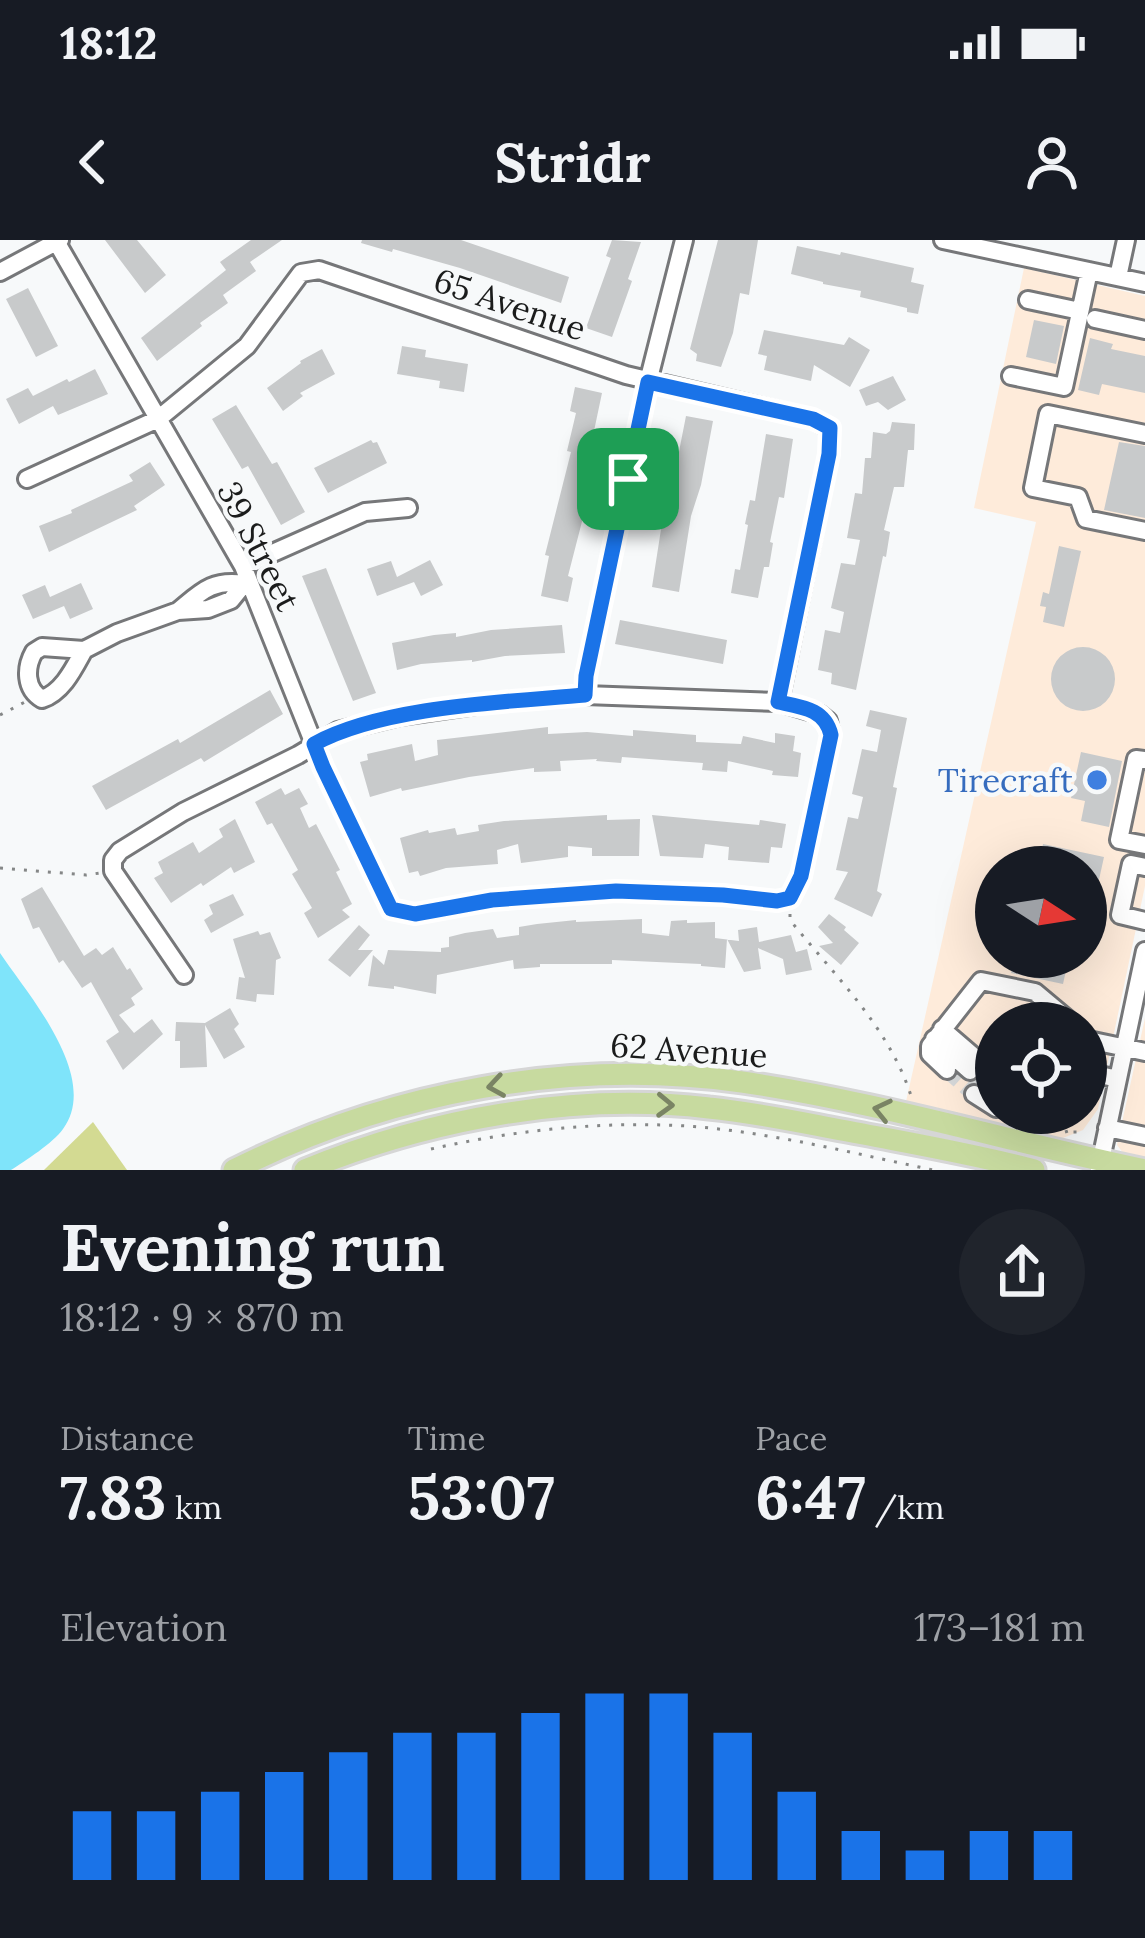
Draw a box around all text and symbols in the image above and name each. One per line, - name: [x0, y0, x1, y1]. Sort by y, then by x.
- text: 18:12: [60, 14, 158, 71]
- text: Stridr: [495, 128, 650, 197]
- icon: back: [60, 129, 126, 195]
- icon: person: [1019, 129, 1085, 195]
- street label: 65 Avenue: [429, 258, 591, 350]
- pin: [577, 428, 679, 530]
- icon: arrive: [595, 446, 661, 512]
- street label: 39 Street: [209, 474, 310, 618]
- place label: Tirecraft: [938, 759, 1073, 801]
- marker: Tirecraft: [1084, 767, 1110, 793]
- north arrow: [975, 846, 1107, 978]
- map controls: [975, 846, 1107, 1134]
- button: locate: [975, 1002, 1107, 1134]
- street label: 62 Avenue: [609, 1024, 769, 1076]
- one-way arrow: [486, 1072, 506, 1097]
- one-way arrow: [656, 1092, 675, 1118]
- one-way arrow: [873, 1099, 893, 1124]
- text: Evening run: [60, 1205, 445, 1289]
- button: share: [959, 1209, 1085, 1335]
- text: 18:12 · 9 × 870 m: [60, 1292, 344, 1342]
- text: Distance: [60, 1417, 194, 1459]
- text: Time: [408, 1417, 485, 1459]
- text: Pace: [755, 1417, 827, 1459]
- text: 7.83: [60, 1459, 166, 1535]
- text: 53:07: [408, 1459, 555, 1535]
- text: 6:47: [755, 1459, 866, 1535]
- text: km: [166, 1486, 222, 1528]
- text: /km: [866, 1486, 944, 1528]
- text: Elevation: [60, 1602, 228, 1652]
- text: 173–181 m: [914, 1602, 1085, 1652]

